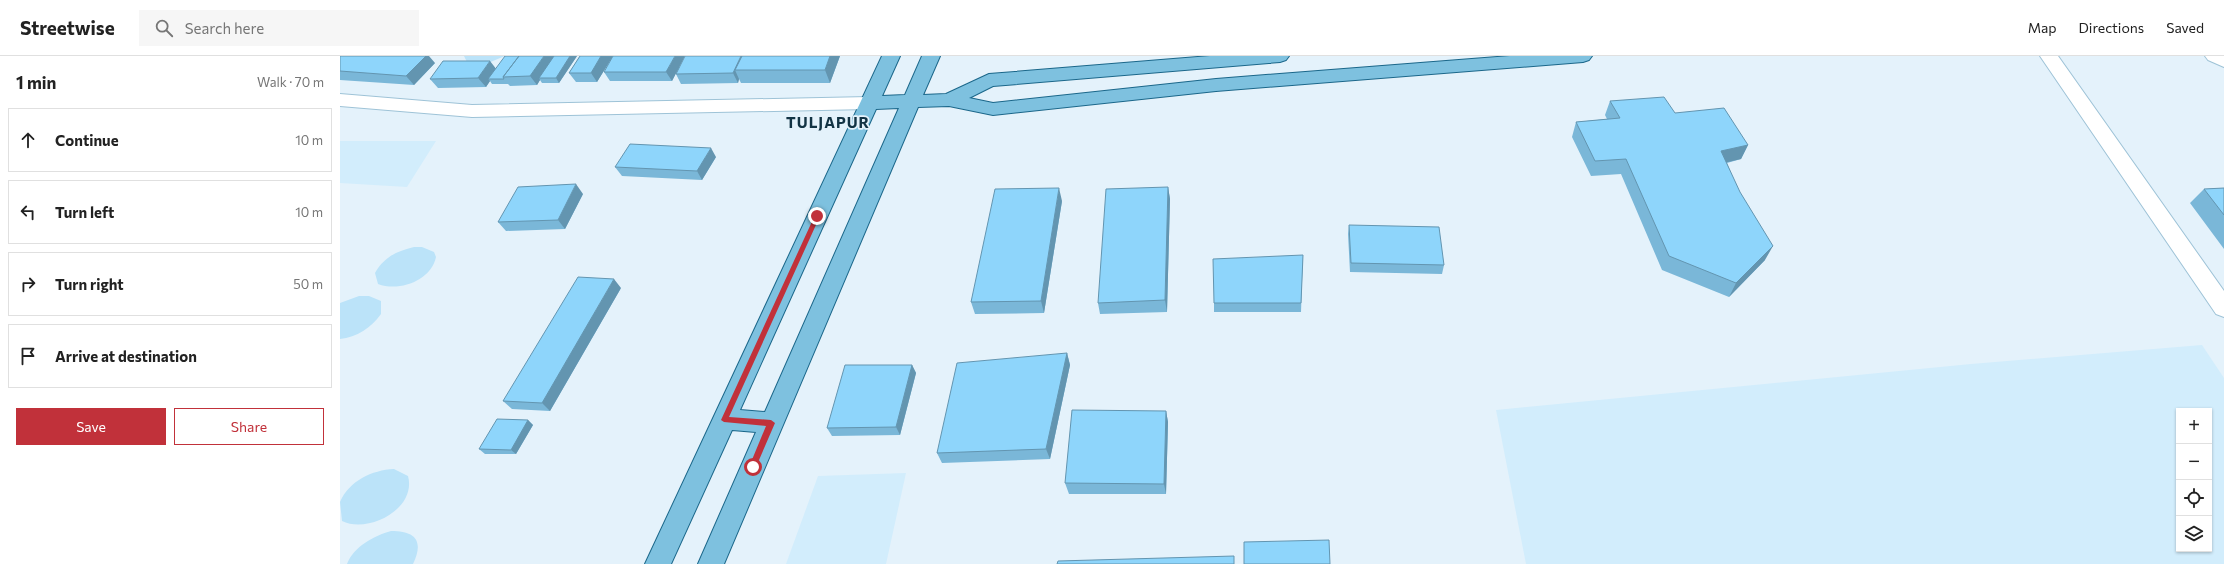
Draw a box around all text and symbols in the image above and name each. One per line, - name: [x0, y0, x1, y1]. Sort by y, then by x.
- search box: [139, 10, 419, 46]
- text: Streetwise: [20, 16, 115, 39]
- icon: search: [153, 17, 175, 39]
- text: Search here: [185, 19, 264, 37]
- text: Map: [2028, 19, 2057, 36]
- text: Directions: [2079, 19, 2144, 36]
- text: Saved: [2166, 19, 2204, 36]
- text: 1 min: [16, 72, 56, 93]
- text: Walk · 70 m: [257, 74, 324, 90]
- district label: TULJAPUR: [786, 113, 870, 131]
- icon: ahead: [17, 129, 39, 151]
- text: Continue: [55, 131, 119, 149]
- text: 10 m: [295, 132, 323, 148]
- icon: left: [17, 201, 39, 223]
- text: Turn left: [55, 203, 114, 221]
- text: 10 m: [295, 204, 323, 220]
- route end: [808, 207, 826, 225]
- icon: right: [17, 273, 39, 295]
- text: Turn right: [55, 275, 124, 293]
- text: 50 m: [293, 276, 323, 292]
- icon: arrive: [17, 345, 39, 367]
- text: Arrive at destination: [55, 347, 197, 365]
- button: Save: [16, 408, 166, 445]
- button: Share: [174, 408, 324, 445]
- map controls: [2176, 408, 2212, 552]
- button: +: [2176, 408, 2212, 444]
- button: −: [2176, 444, 2212, 480]
- route start: [744, 458, 762, 476]
- button: locate: [2176, 480, 2212, 516]
- button: layers: [2176, 516, 2212, 552]

